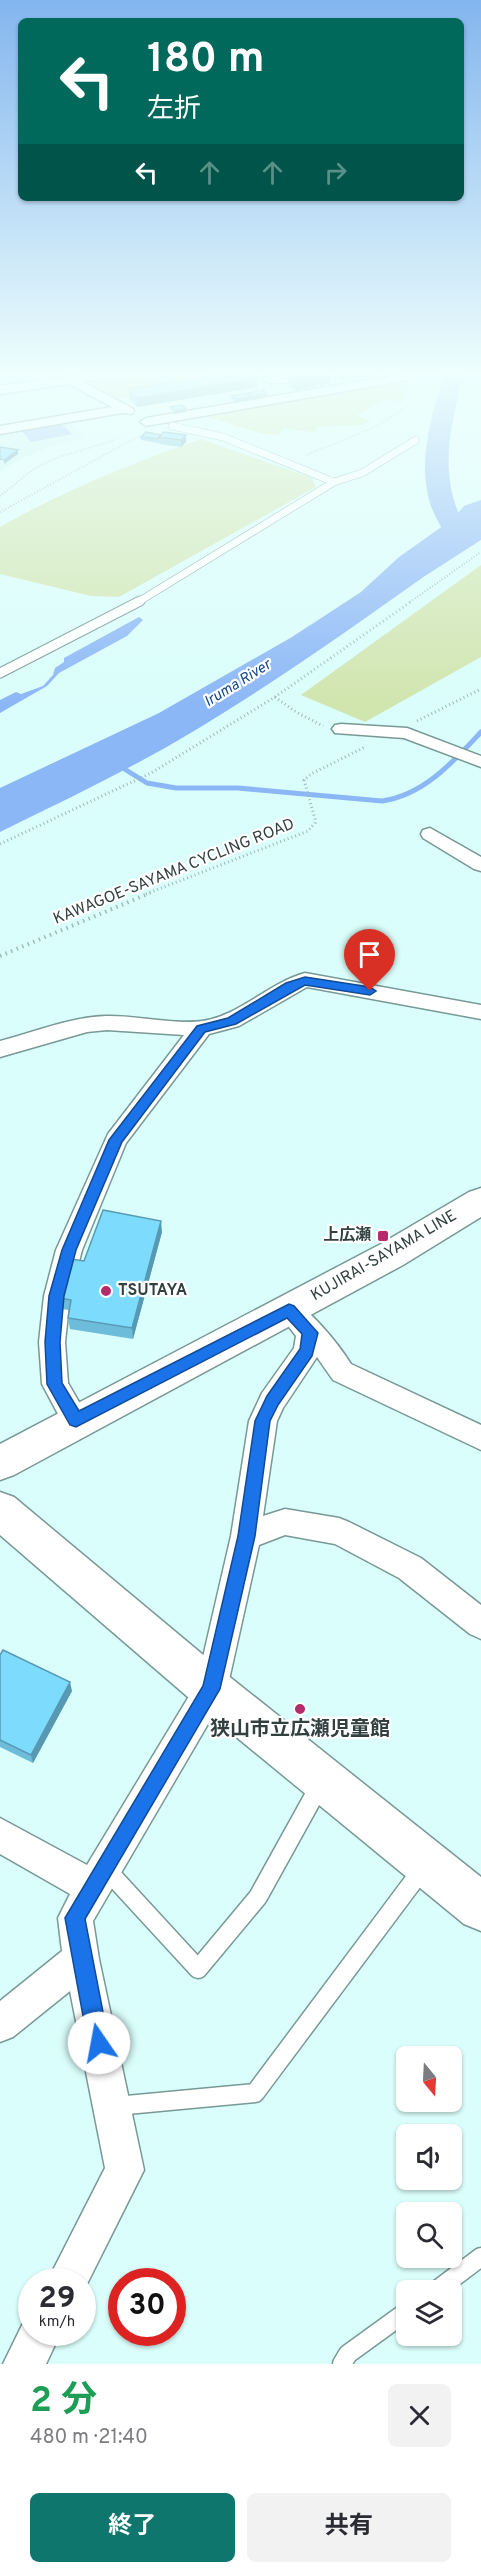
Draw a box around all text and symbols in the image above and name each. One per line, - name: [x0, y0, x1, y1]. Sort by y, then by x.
- text: 180 m: [147, 34, 264, 87]
- icon: left: [48, 42, 126, 120]
- text: 左折: [147, 93, 201, 127]
- icon: left: [130, 156, 163, 189]
- icon: ahead: [193, 156, 226, 189]
- icon: ahead: [256, 156, 289, 189]
- icon: right: [319, 156, 352, 189]
- water label: Iruma River: [201, 655, 276, 712]
- street label: KAWAGOE-SAYAMA CYCLING ROAD: [50, 814, 298, 930]
- pin: [344, 929, 395, 991]
- icon: arrive: [353, 938, 386, 971]
- street label: KUJIRAI-SAYAMA LINE: [307, 1206, 461, 1306]
- place label: 上広瀬: [323, 1226, 371, 1246]
- marker: 上広瀬: [376, 1229, 390, 1243]
- place label: TSUTAYA: [118, 1281, 187, 1301]
- marker: TSUTAYA: [99, 1284, 113, 1298]
- marker: 狭山市立広瀬児童館: [293, 1702, 307, 1716]
- place label: 狭山市立広瀬児童館: [210, 1717, 390, 1743]
- position arrow: [67, 2011, 131, 2075]
- north arrow: [396, 2046, 462, 2112]
- map controls: [396, 2046, 462, 2346]
- button: sound: [396, 2124, 462, 2190]
- button: search: [396, 2202, 462, 2268]
- speed limit sign: 30: [108, 2268, 186, 2346]
- button: layers: [396, 2280, 462, 2346]
- text: 29: [39, 2281, 75, 2318]
- text: km/h: [39, 2313, 75, 2332]
- text: 2 分: [30, 2379, 97, 2425]
- button: close: [388, 2384, 451, 2447]
- text: 480 m · 21:40: [30, 2425, 148, 2451]
- button: 終了: [30, 2493, 235, 2562]
- button: 共有: [247, 2493, 451, 2562]

